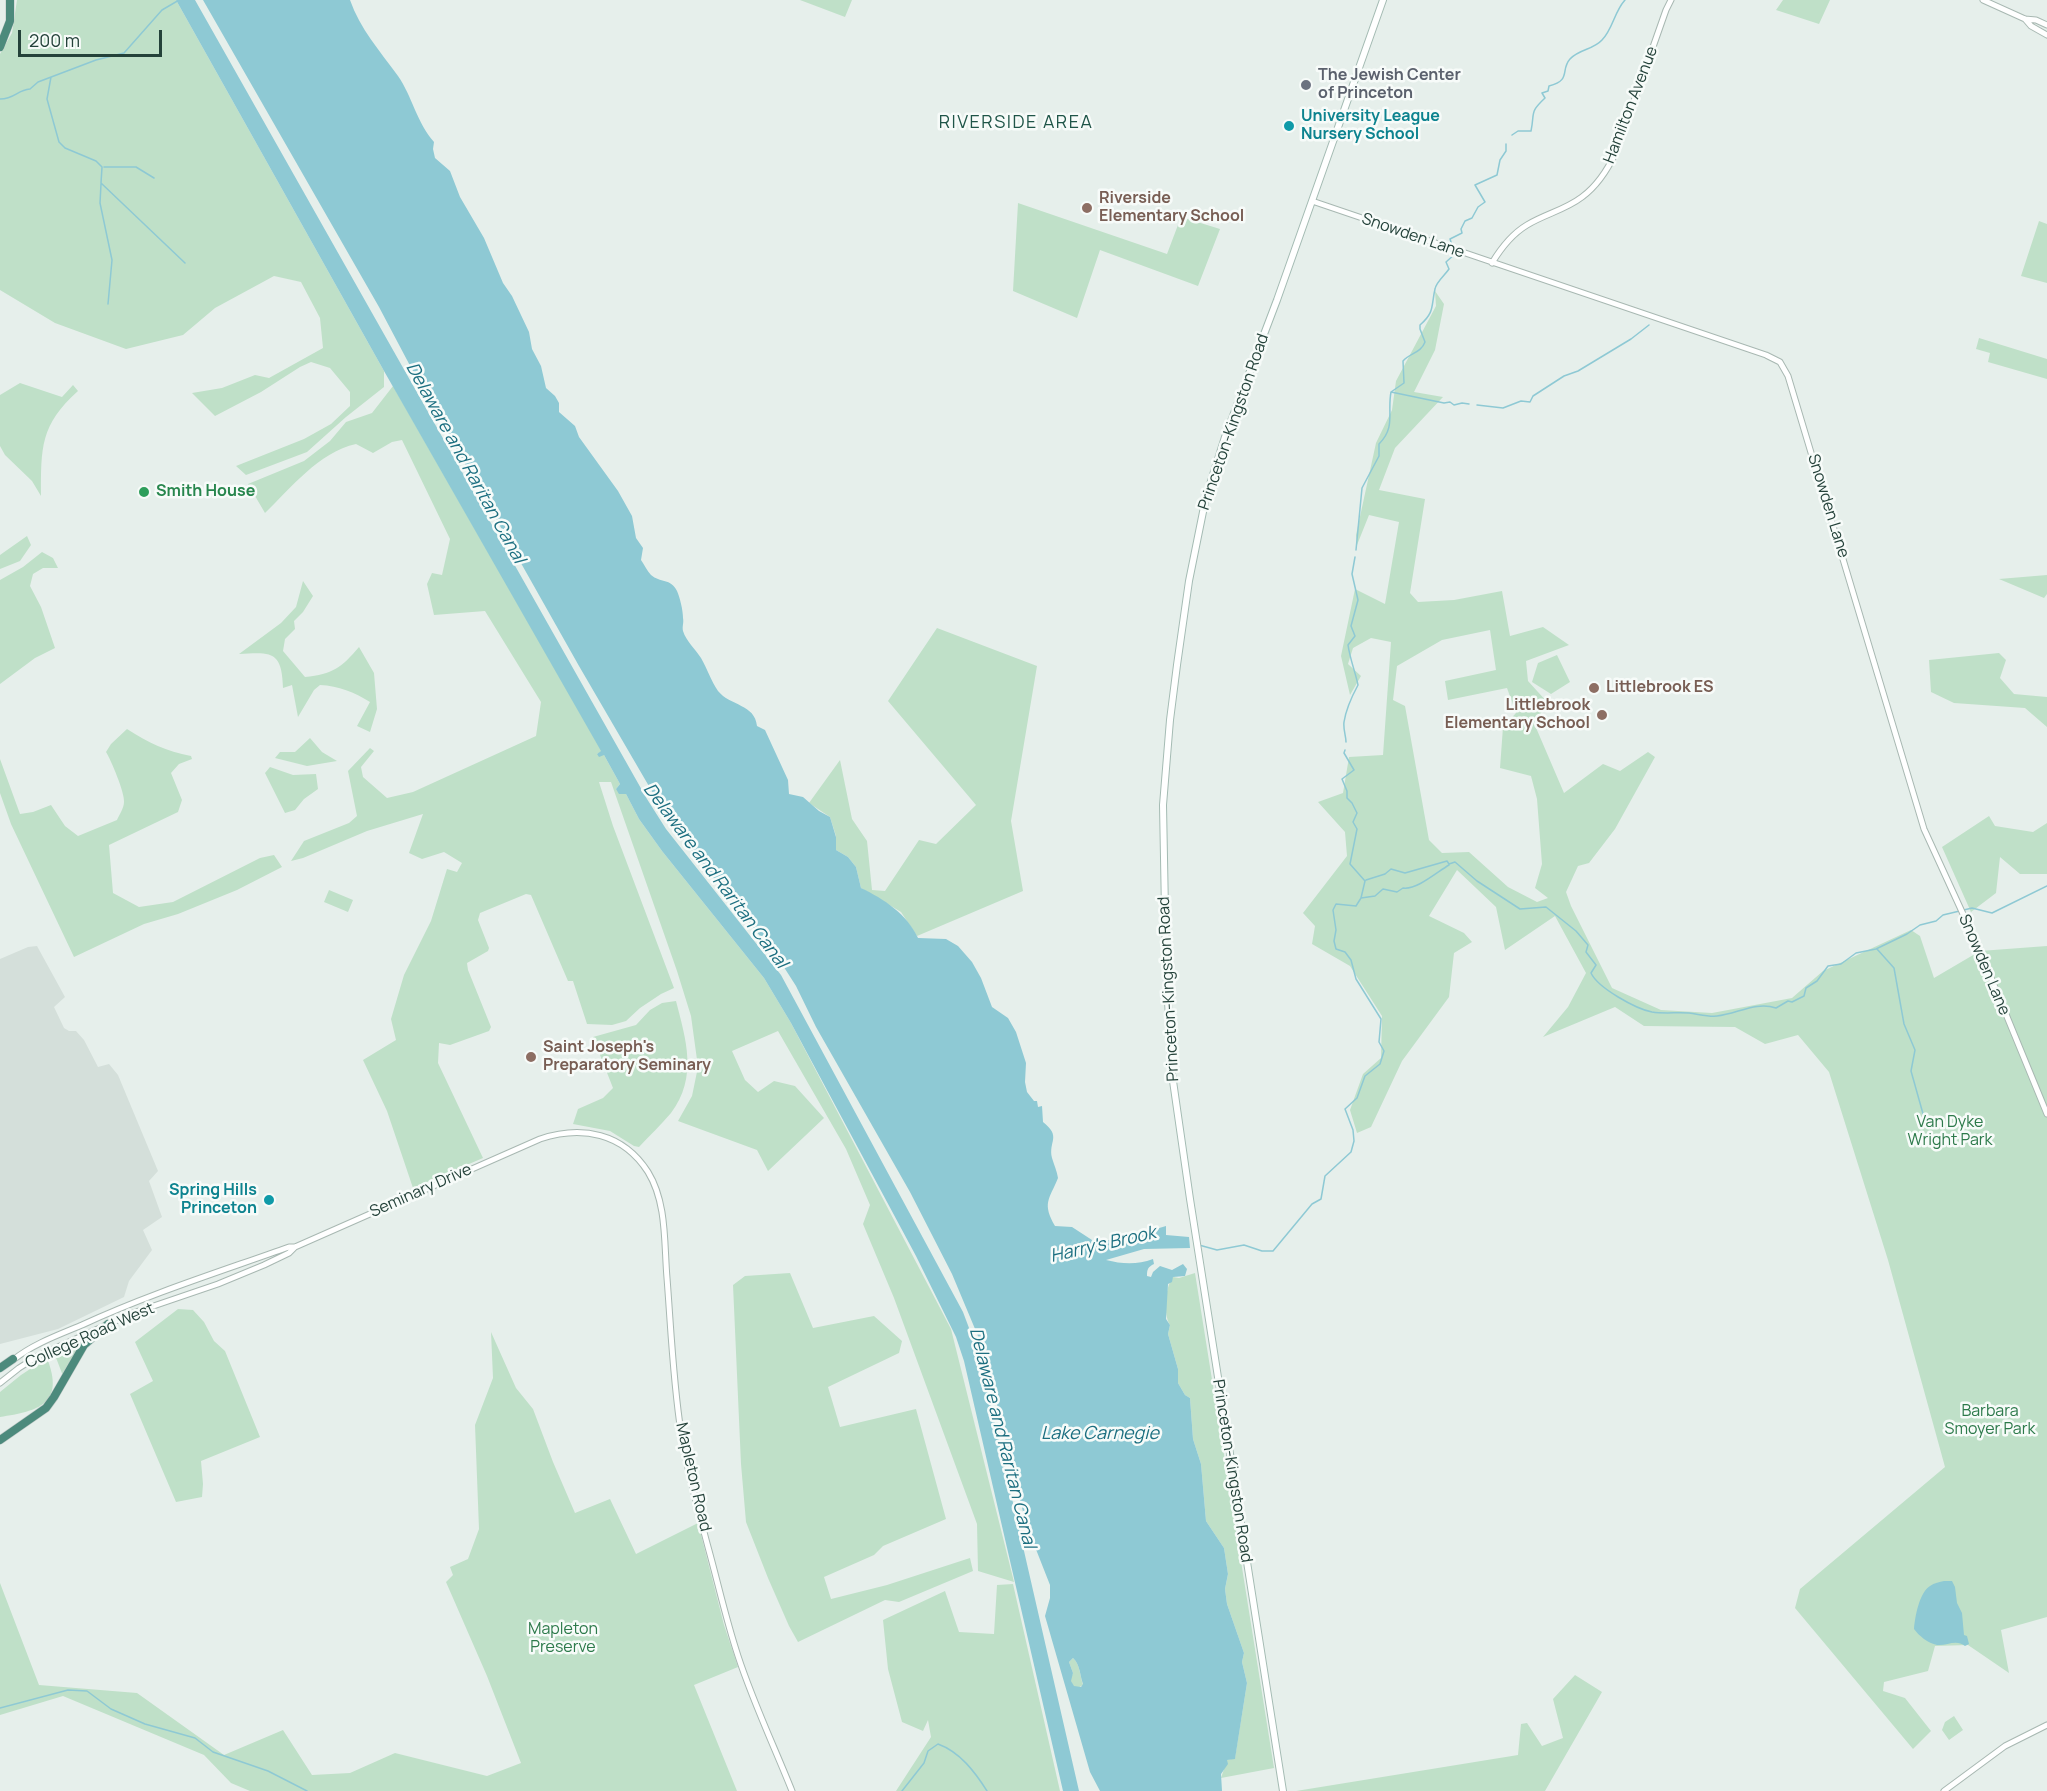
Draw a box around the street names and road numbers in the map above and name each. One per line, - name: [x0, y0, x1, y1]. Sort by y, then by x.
- street label: Hamilton Avenue: [1600, 44, 1662, 166]
- street label: Snowden Lane: [1359, 209, 1467, 263]
- street label: Princeton-Kingston Road: [1195, 331, 1273, 513]
- street label: Snowden Lane: [1803, 452, 1853, 560]
- street label: Princeton-Kingston Road: [1155, 896, 1183, 1082]
- street label: Snowden Lane: [1954, 912, 2014, 1018]
- street label: Seminary Drive: [367, 1160, 475, 1222]
- street label: College Road West: [23, 1299, 157, 1373]
- street label: Princeton-Kingston Road: [1208, 1378, 1256, 1564]
- street label: Mapleton Road: [671, 1421, 715, 1533]

